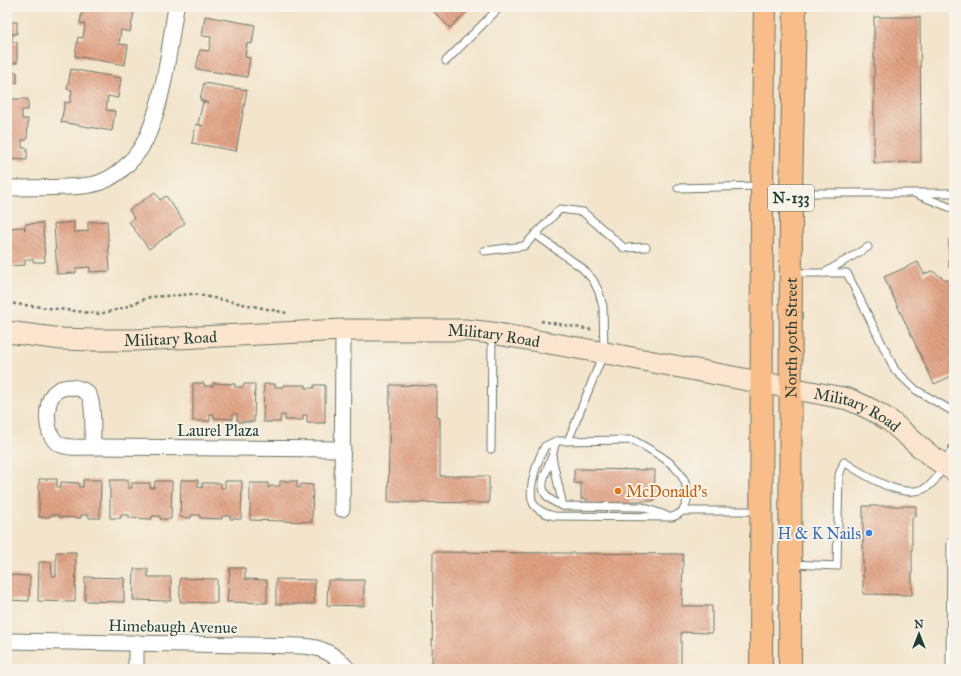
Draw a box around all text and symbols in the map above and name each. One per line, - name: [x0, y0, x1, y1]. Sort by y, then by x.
- road number: N-133: [768, 185, 814, 211]
- street label: North 90th Street: [782, 277, 801, 399]
- street label: Military Road: [448, 321, 541, 351]
- street label: Military Road: [124, 327, 217, 350]
- street label: Military Road: [812, 384, 904, 436]
- street label: Laurel Plaza: [177, 421, 259, 440]
- place label: McDonald's: [626, 482, 707, 501]
- marker: McDonald's: [613, 486, 623, 496]
- place label: H & K Nails: [777, 524, 861, 543]
- marker: H & K Nails: [864, 528, 874, 538]
- north arrow: [899, 614, 939, 654]
- street label: Himebaugh Avenue: [108, 616, 238, 638]
- text: N: [914, 618, 924, 631]

